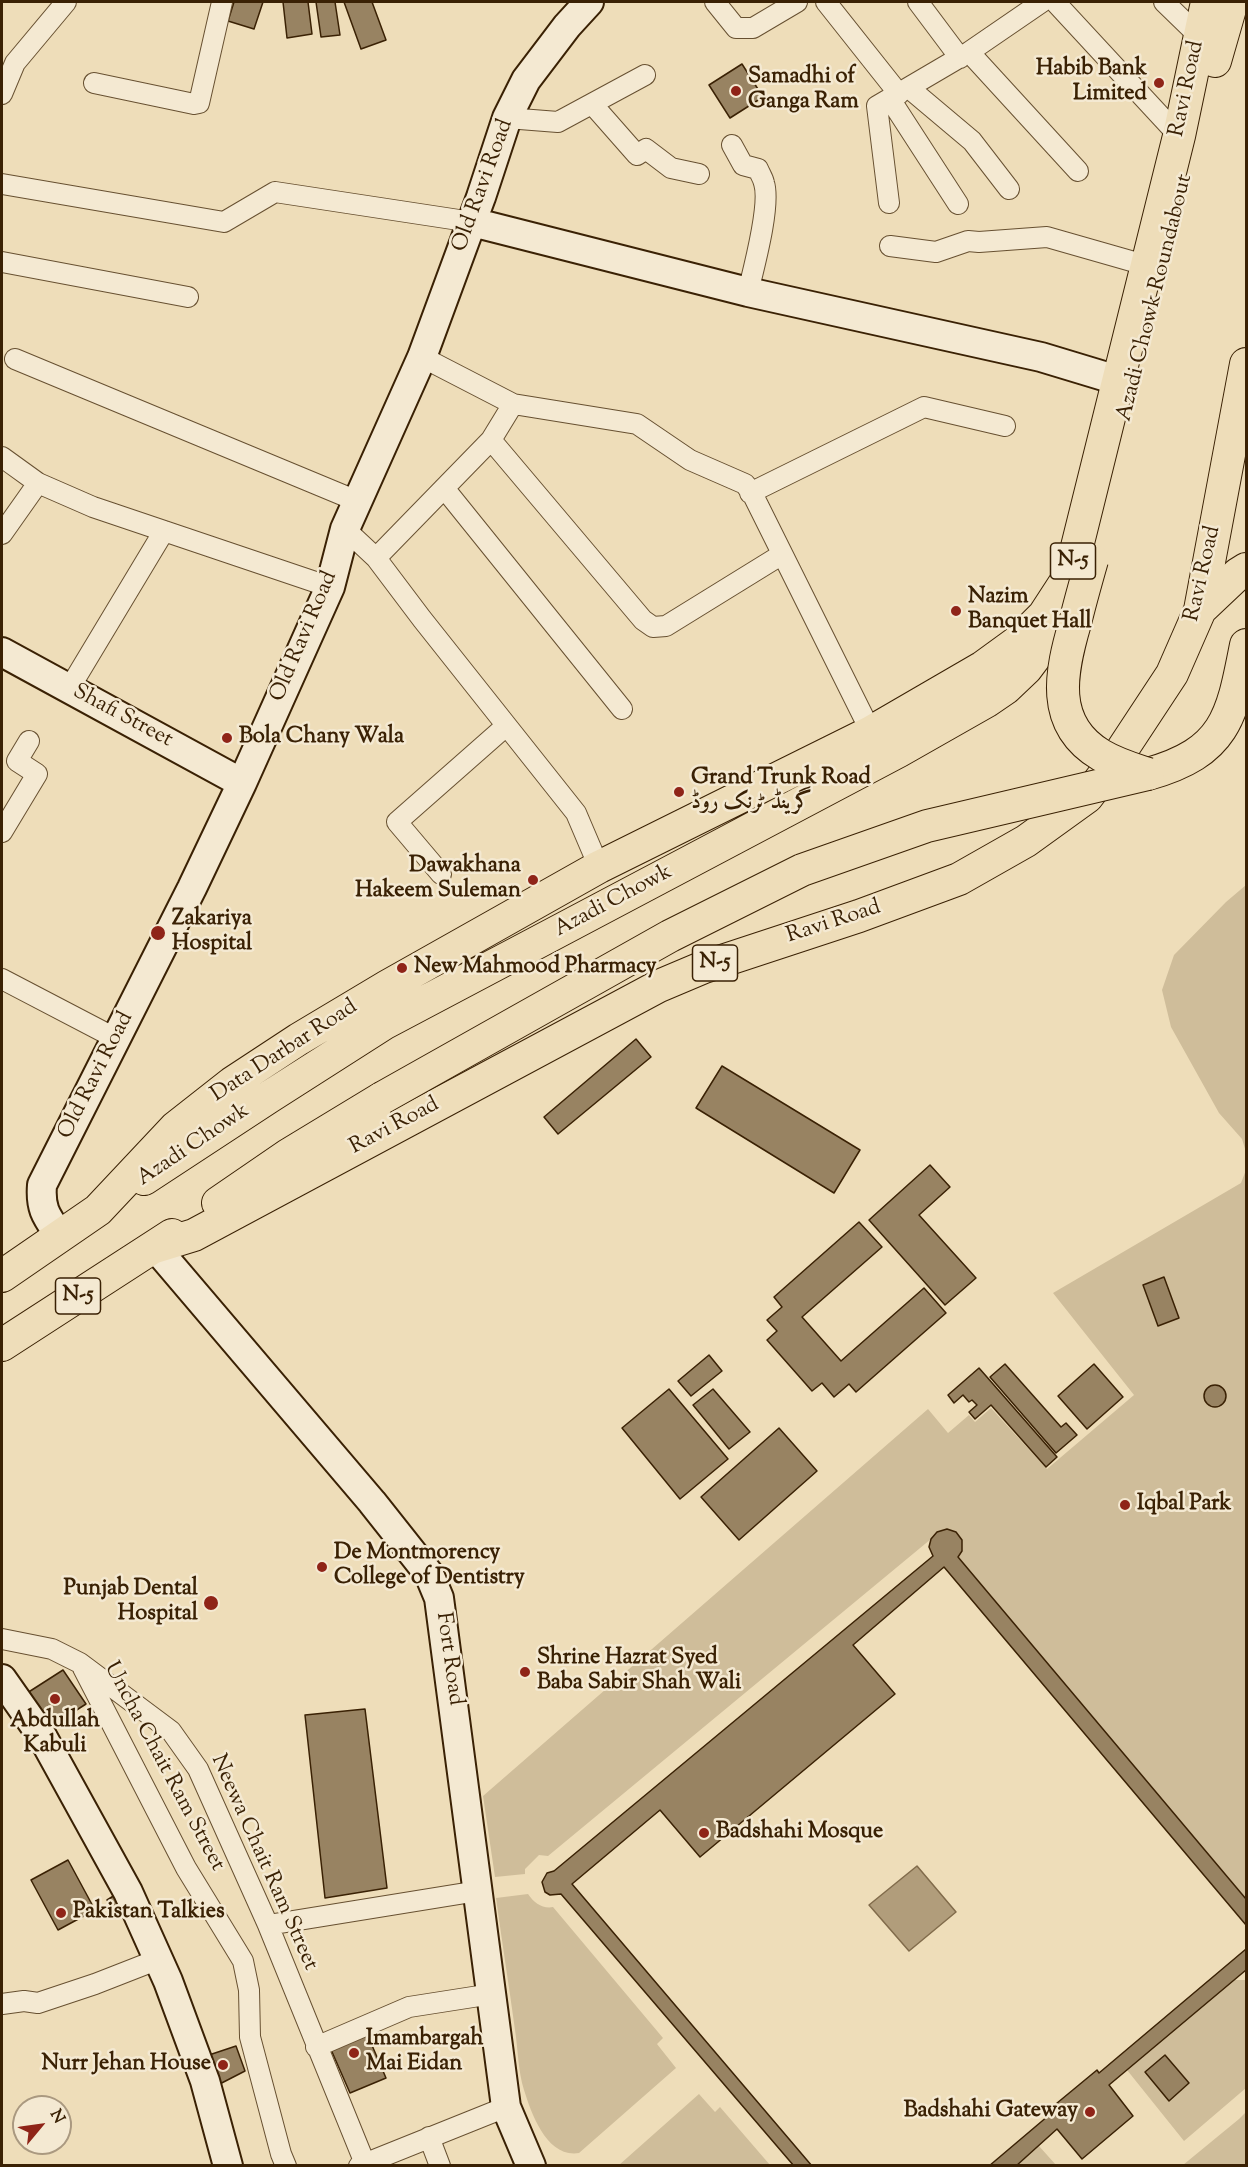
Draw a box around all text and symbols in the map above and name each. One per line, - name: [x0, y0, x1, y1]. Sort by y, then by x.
- street label: Ravi Road: [1165, 39, 1211, 139]
- place label: Habib Bank Limited: [1036, 57, 1147, 108]
- place label: Samadhi of Ganga Ram: [748, 65, 859, 116]
- marker: Habib Bank Limited: [1152, 76, 1166, 90]
- marker: Samadhi of Ganga Ram: [729, 84, 743, 98]
- street label: Old Ravi Road: [448, 116, 520, 256]
- street label: Azadi Chowk Roundabout: [1113, 172, 1199, 424]
- street label: Ravi Road: [1180, 524, 1228, 624]
- road number: N-5: [1050, 543, 1096, 579]
- street label: Old Ravi Road: [266, 568, 344, 706]
- place label: Nazim Banquet Hall: [968, 585, 1092, 636]
- marker: Nazim Banquet Hall: [949, 604, 963, 618]
- street label: Shafi Street: [67, 680, 177, 754]
- place label: Bola Chany Wala: [239, 725, 404, 751]
- marker: Bola Chany Wala: [220, 731, 234, 745]
- place label: Grand Trunk Road گرینڈ ٹرنک روڈ: [691, 766, 871, 818]
- marker: Grand Trunk Road گرینڈ ٹرنک روڈ: [672, 785, 686, 799]
- place label: Dawakhana Hakeem Suleman: [355, 854, 521, 906]
- street label: Azadi Chowk: [551, 860, 677, 944]
- marker: Dawakhana Hakeem Suleman: [526, 873, 540, 887]
- street label: Ravi Road: [784, 895, 884, 951]
- place label: Zakariya Hospital: [172, 907, 252, 958]
- marker: Zakariya Hospital: [149, 924, 167, 942]
- road number: N-5: [692, 945, 738, 981]
- place label: New Mahmood Pharmacy: [414, 955, 656, 981]
- marker: New Mahmood Pharmacy: [395, 961, 409, 975]
- street label: Data Darbar Road: [207, 995, 363, 1109]
- street label: Old Ravi Road: [54, 1008, 140, 1144]
- street label: Ravi Road: [346, 1092, 444, 1162]
- street label: Azadi Chowk: [133, 1099, 255, 1193]
- road number: N-5: [56, 1278, 100, 1314]
- place label: Iqbal Park: [1137, 1492, 1231, 1518]
- marker: Iqbal Park: [1118, 1498, 1132, 1512]
- place label: De Montmorency College of Dentistry: [334, 1541, 525, 1592]
- marker: De Montmorency College of Dentistry: [315, 1560, 329, 1574]
- place label: Punjab Dental Hospital: [64, 1577, 198, 1628]
- marker: Punjab Dental Hospital: [202, 1594, 220, 1612]
- street label: Fort Road: [428, 1611, 468, 1707]
- place label: Shrine Hazrat Syed Baba Sabir Shah Wali: [537, 1646, 741, 1698]
- street label: Uncha Chait Ram Street: [97, 1658, 229, 1876]
- marker: Shrine Hazrat Syed Baba Sabir Shah Wali: [518, 1665, 532, 1679]
- marker: Abdullah Kabuli: [48, 1692, 62, 1706]
- place label: Abdullah Kabuli: [10, 1709, 100, 1760]
- street label: Neewa Chait Ram Street: [203, 1751, 323, 1975]
- place label: Badshahi Mosque: [716, 1820, 883, 1846]
- marker: Badshahi Mosque: [697, 1826, 711, 1840]
- place label: Pakistan Talkies: [73, 1900, 225, 1926]
- marker: Pakistan Talkies: [54, 1906, 68, 1920]
- place label: Imambargah Mai Eidan: [366, 2027, 483, 2078]
- marker: Imambargah Mai Eidan: [347, 2046, 361, 2060]
- place label: Nurr Jehan House: [41, 2052, 211, 2078]
- marker: Nurr Jehan House: [216, 2058, 230, 2072]
- north arrow: [12, 2095, 72, 2155]
- place label: Badshahi Gateway: [904, 2099, 1078, 2125]
- marker: Badshahi Gateway: [1083, 2105, 1097, 2119]
- text: N: [43, 2106, 70, 2128]

